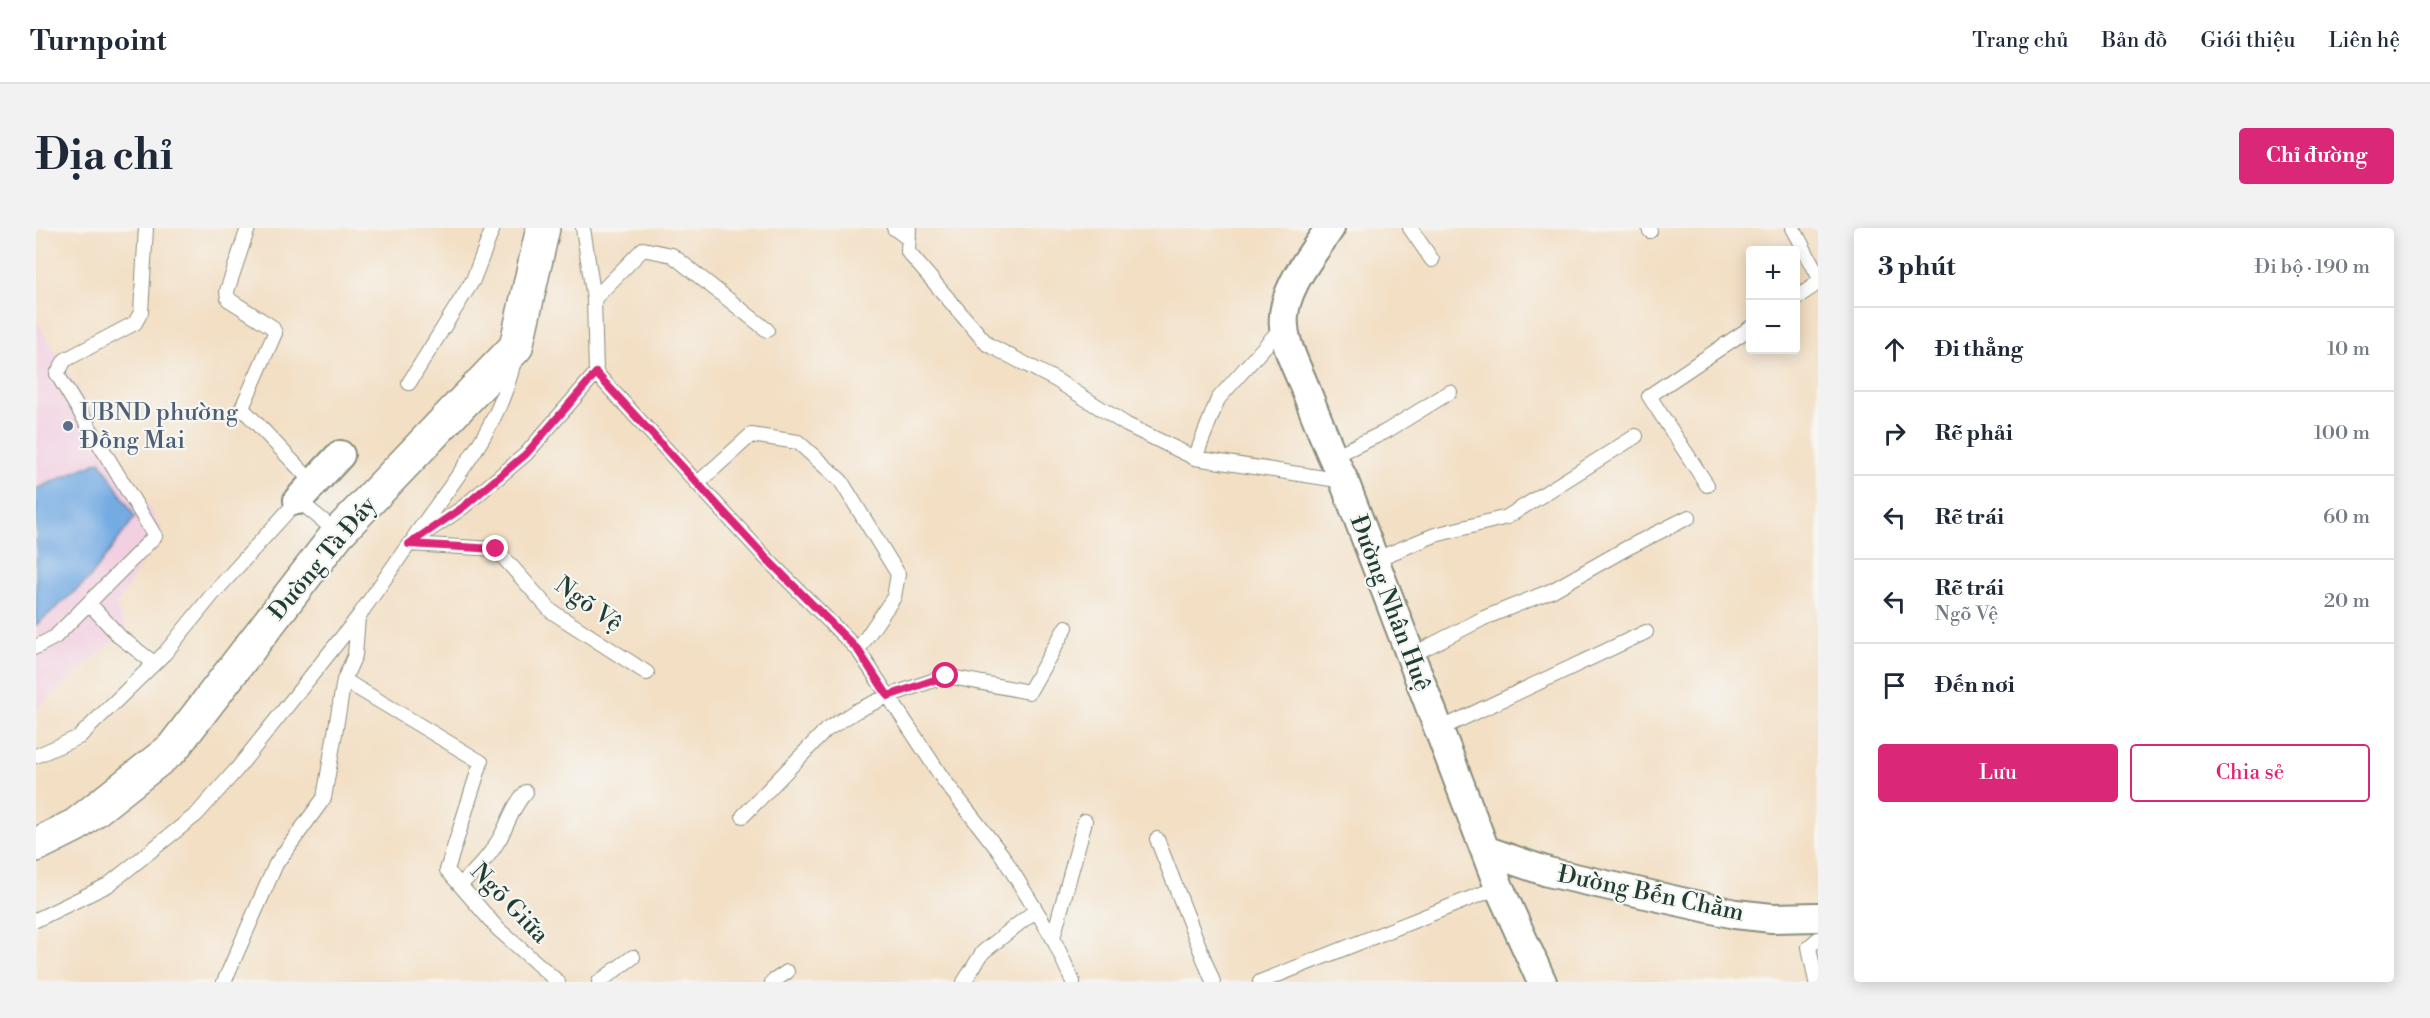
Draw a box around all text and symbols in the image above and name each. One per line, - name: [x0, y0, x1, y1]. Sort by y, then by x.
- text: Turnpoint: [30, 24, 166, 59]
- text: Trang chủ: [1972, 28, 2068, 54]
- text: Bản đồ: [2101, 28, 2167, 54]
- text: Giới thiệu: [2200, 28, 2296, 54]
- text: Liên hệ: [2329, 28, 2400, 54]
- button: Chỉ đường: [2239, 128, 2394, 184]
- text: Địa chỉ: [36, 130, 173, 183]
- map controls: [1746, 246, 1800, 354]
- button: +: [1746, 246, 1800, 300]
- text: 3 phút: [1878, 251, 1956, 283]
- text: Đi bộ · 190 m: [2255, 255, 2370, 280]
- button: −: [1746, 300, 1800, 354]
- icon: ahead: [1878, 333, 1911, 366]
- text: Đi thẳng: [1935, 336, 2023, 363]
- text: 10 m: [2327, 337, 2370, 362]
- place label: UBND phường Đồng Mai: [80, 398, 239, 456]
- icon: right: [1878, 417, 1911, 450]
- marker: UBND phường Đồng Mai: [61, 419, 75, 433]
- text: Rẽ phải: [1935, 420, 2013, 447]
- text: 100 m: [2314, 421, 2370, 446]
- street label: Đường Tà Đáy: [262, 490, 383, 627]
- icon: left: [1878, 501, 1911, 534]
- text: Rẽ trái: [1935, 504, 2004, 531]
- text: 60 m: [2323, 505, 2370, 530]
- street label: Đường Nhân Huệ: [1343, 511, 1437, 696]
- route end: [482, 535, 508, 561]
- street label: Ngõ Vệ: [549, 570, 628, 639]
- text: Rẽ trái: [1935, 575, 2004, 602]
- icon: left: [1878, 585, 1911, 618]
- text: 20 m: [2324, 589, 2370, 614]
- text: Ngõ Vệ: [1935, 602, 1998, 627]
- route start: [932, 662, 958, 688]
- icon: arrive: [1878, 669, 1911, 702]
- text: Đến nơi: [1935, 672, 2015, 699]
- button: Lưu: [1878, 744, 2118, 802]
- button: Chia sẻ: [2130, 744, 2370, 802]
- street label: Ngõ Giữa: [464, 857, 555, 951]
- street label: Đường Bến Chằm: [1555, 860, 1747, 928]

